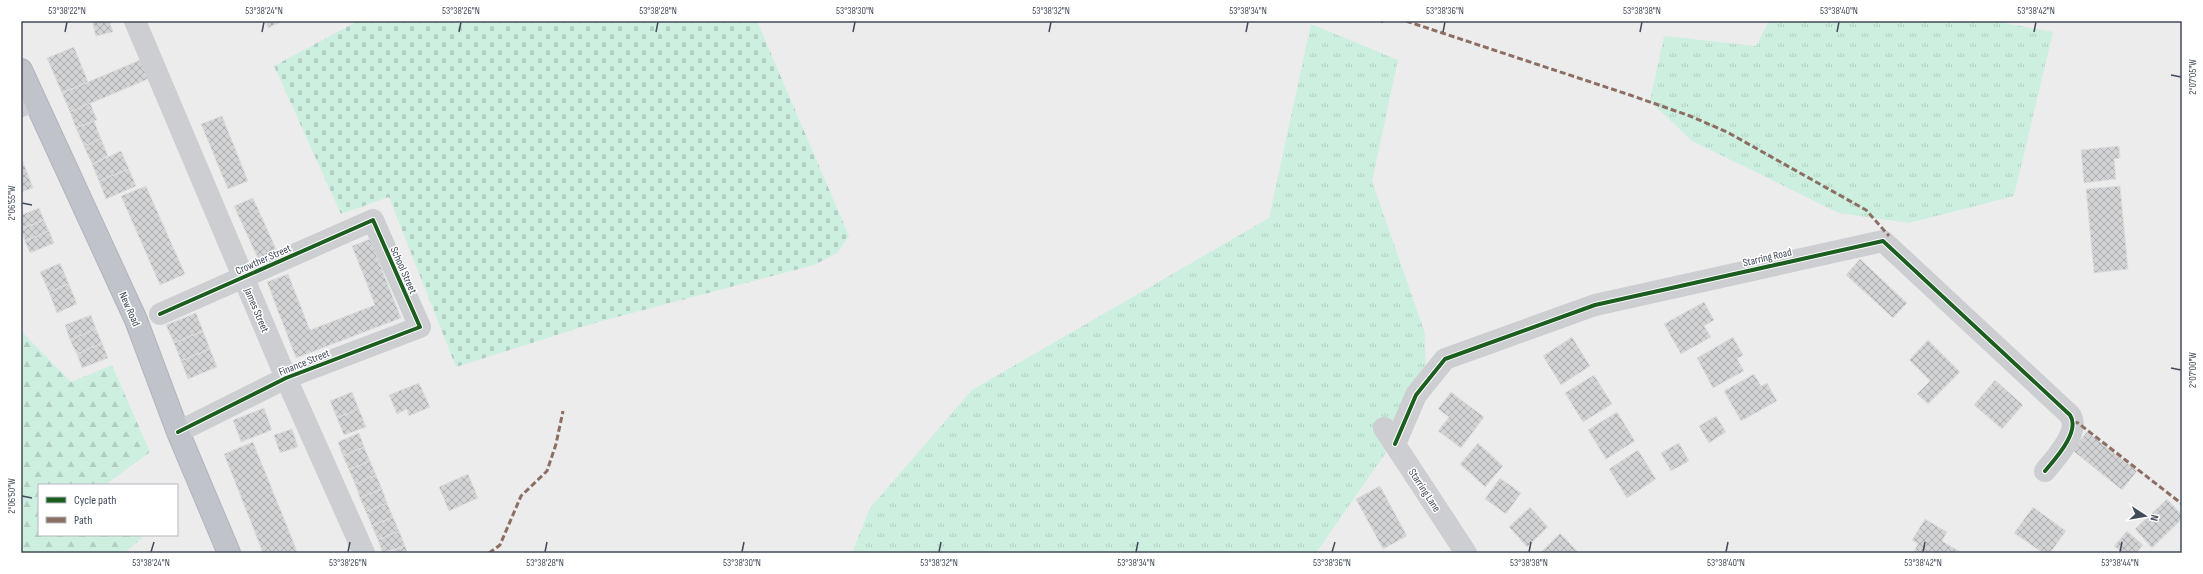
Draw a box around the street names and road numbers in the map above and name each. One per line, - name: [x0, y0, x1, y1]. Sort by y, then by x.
- street label: Crowther Street: [233, 241, 294, 278]
- street label: School Street: [387, 245, 420, 296]
- street label: Starring Road: [1741, 245, 1793, 269]
- street label: James Street: [241, 285, 272, 335]
- street label: New Road: [116, 290, 143, 329]
- street label: Finance Street: [277, 346, 332, 379]
- street label: Starring Lane: [1406, 466, 1443, 514]

